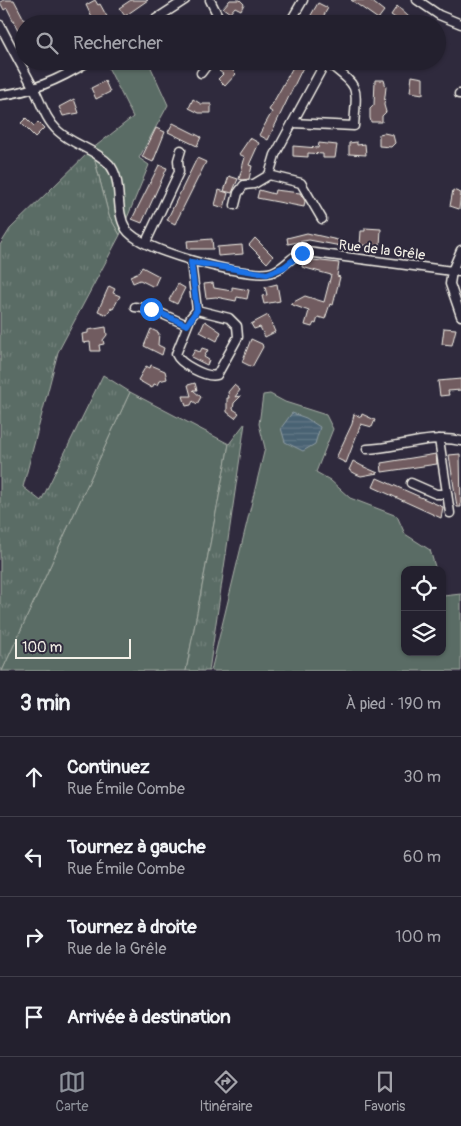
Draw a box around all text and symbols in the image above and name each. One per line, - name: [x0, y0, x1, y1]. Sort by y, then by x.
- search box: [15, 15, 446, 70]
- icon: search: [33, 29, 61, 57]
- text: Rechercher: [73, 31, 163, 55]
- street label: Rue de la Grêle: [338, 236, 426, 264]
- route end: [291, 242, 314, 265]
- route start: [140, 298, 163, 321]
- map controls: [401, 566, 446, 656]
- button: locate: [401, 566, 446, 611]
- button: layers: [401, 611, 446, 656]
- scale bar: [15, 636, 131, 659]
- text: 100 m: [22, 639, 62, 656]
- text: 3 min: [20, 690, 70, 717]
- text: À pied · 190 m: [345, 694, 441, 714]
- text: Continuez: [67, 755, 150, 779]
- icon: ahead: [20, 763, 48, 791]
- text: 30 m: [403, 767, 441, 787]
- text: Rue Émile Combe: [67, 779, 185, 799]
- text: Tournez à gauche: [67, 835, 206, 859]
- icon: left: [20, 843, 48, 871]
- text: 60 m: [403, 847, 441, 867]
- text: Rue Émile Combe: [67, 859, 185, 879]
- text: Tournez à droite: [67, 915, 197, 939]
- icon: right: [20, 923, 48, 951]
- text: 100 m: [395, 927, 441, 947]
- text: Rue de la Grêle: [67, 939, 166, 959]
- icon: arrive: [20, 1003, 48, 1031]
- text: Arrivée à destination: [67, 1005, 231, 1029]
- tab: Carte: [56, 1068, 88, 1115]
- tab: Itinéraire: [200, 1068, 252, 1115]
- tab: Favoris: [364, 1068, 405, 1115]

